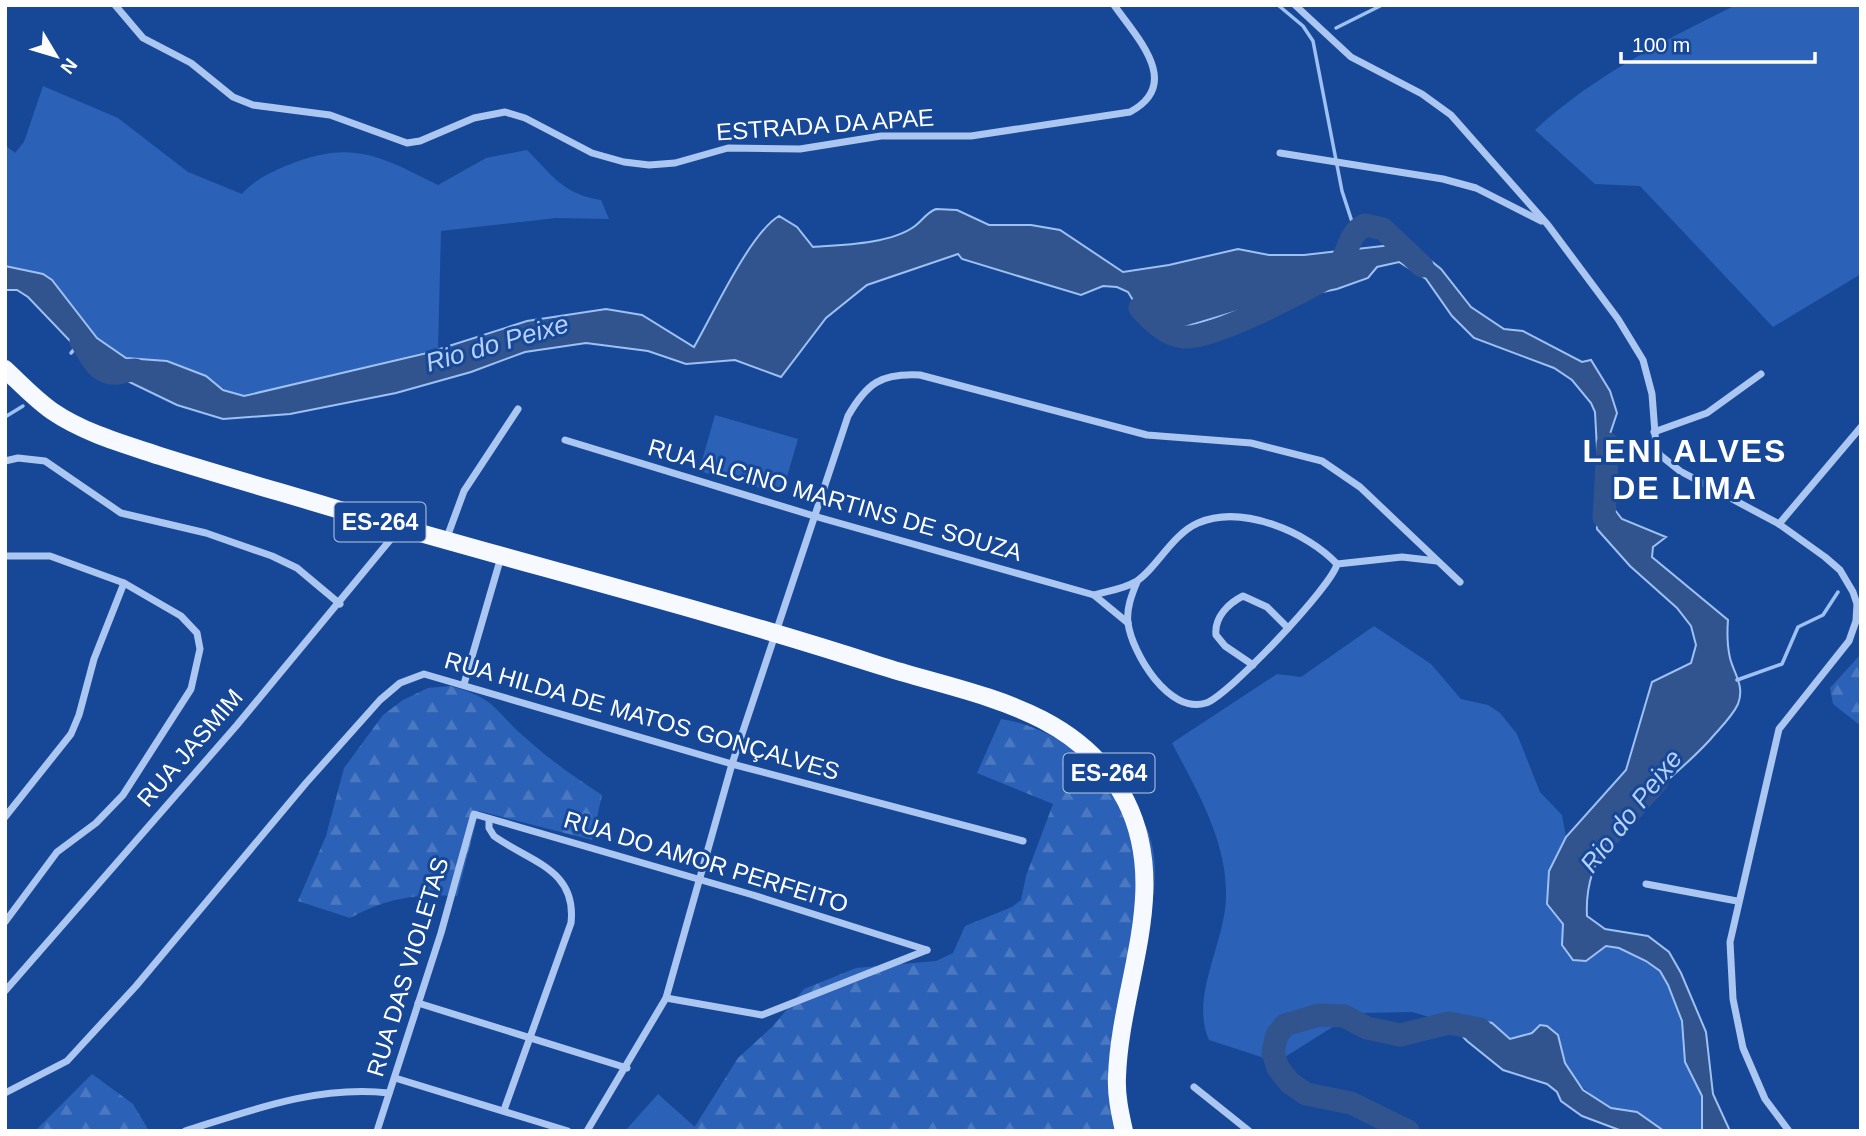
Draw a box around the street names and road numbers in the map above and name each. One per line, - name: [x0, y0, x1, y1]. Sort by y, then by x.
- street label: ESTRADA DA APAE: [715, 103, 935, 146]
- street label: RUA ALCINO MARTINS DE SOUZA: [645, 433, 1025, 566]
- road number: ES-264: [334, 502, 426, 542]
- street label: RUA HILDA DE MATOS GONÇALVES: [442, 646, 843, 785]
- street label: RUA JASMIM: [131, 683, 248, 812]
- road number: ES-264: [1064, 754, 1154, 792]
- street label: RUA DO AMOR PERFEITO: [561, 805, 851, 918]
- street label: RUA DAS VIOLETAS: [361, 854, 454, 1080]

